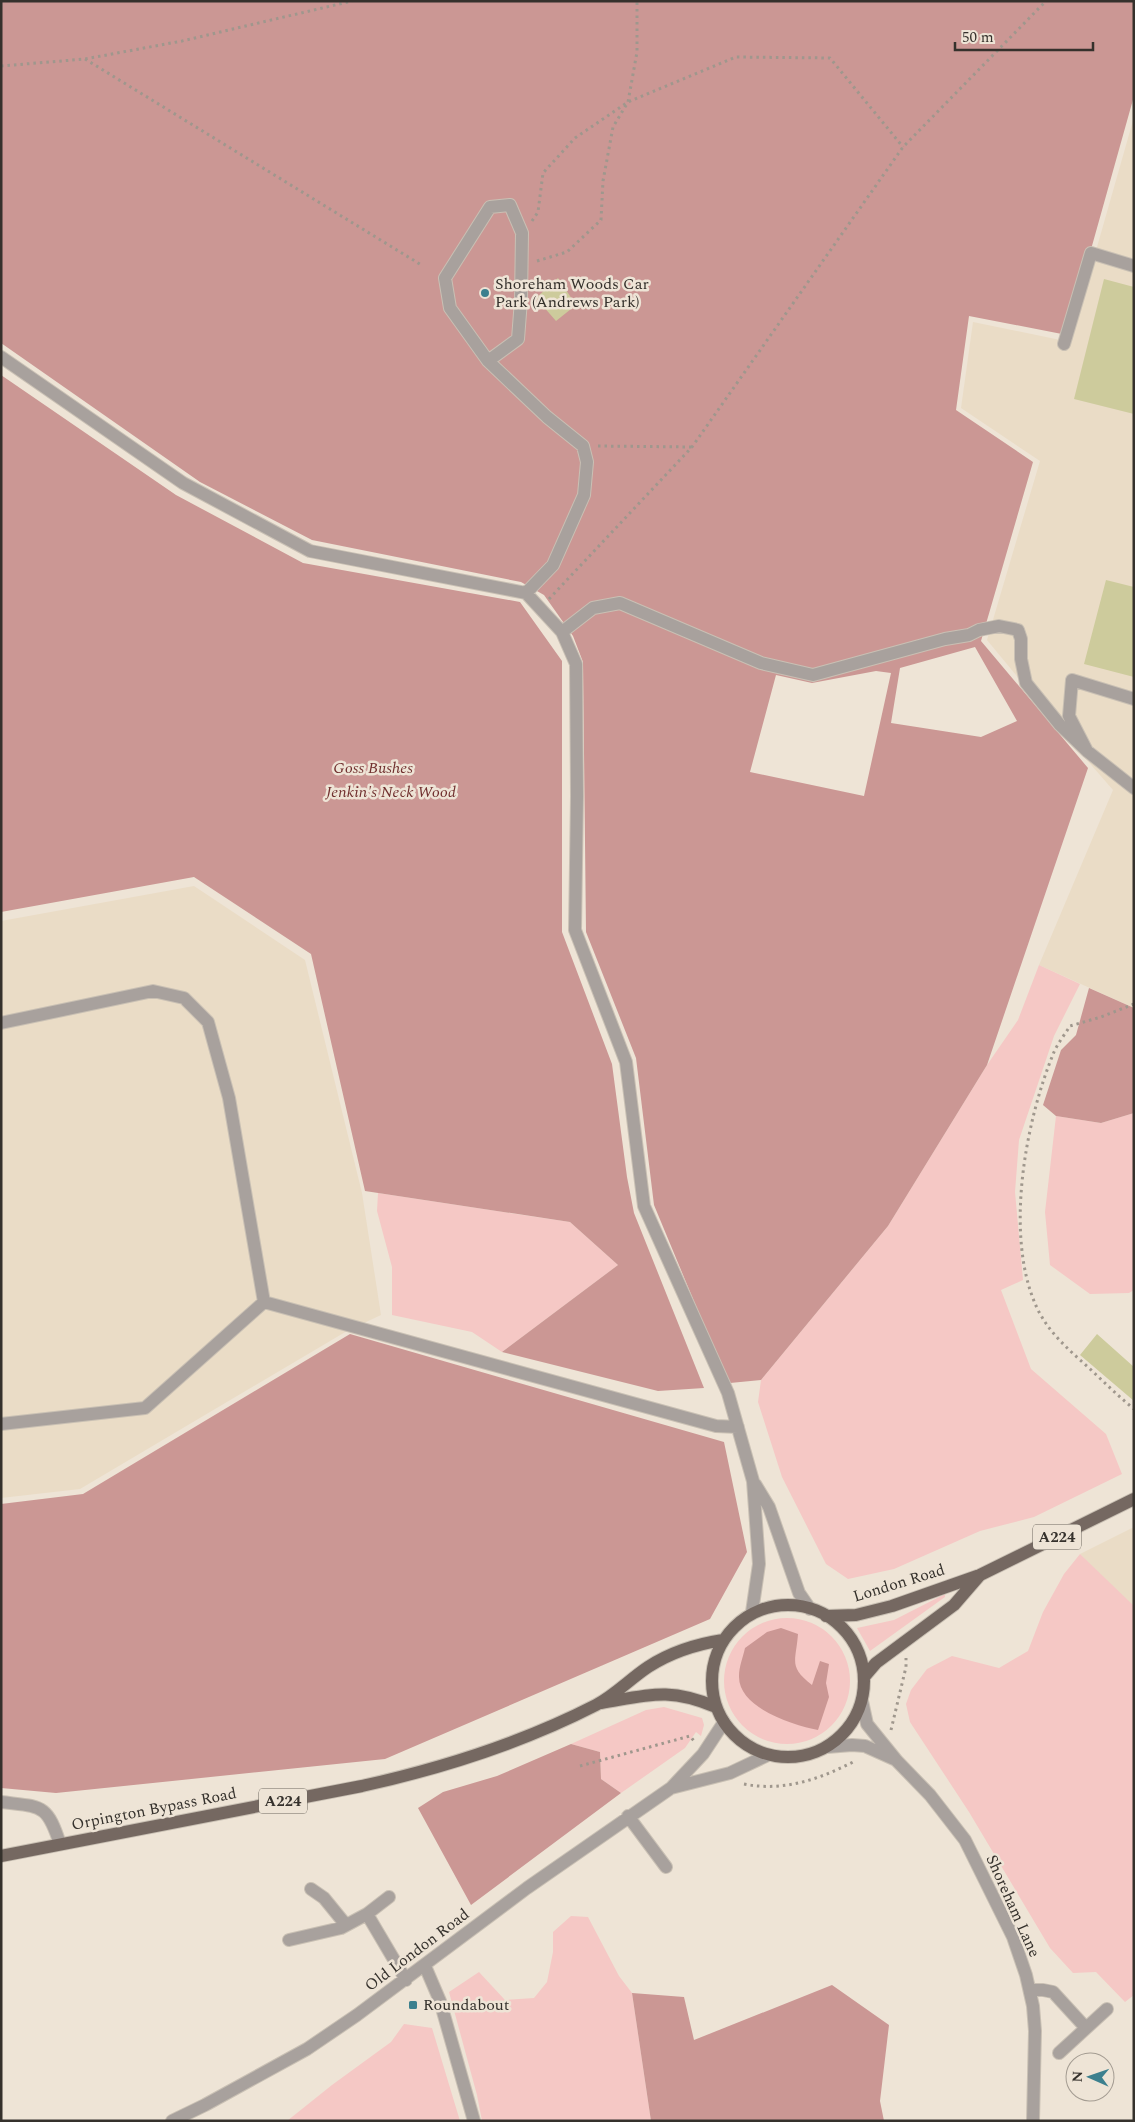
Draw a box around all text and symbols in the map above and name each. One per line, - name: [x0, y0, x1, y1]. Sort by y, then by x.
- scale bar: [955, 20, 1092, 52]
- text: 50 m: [962, 26, 994, 49]
- place label: Shoreham Woods Car Park (Andrews Park): [495, 272, 649, 314]
- marker: Shoreham Woods Car Park (Andrews Park): [479, 287, 491, 299]
- park label: Goss Bushes: [333, 756, 413, 780]
- park label: Jenkin's Neck Wood: [325, 780, 456, 804]
- road number: A224: [1033, 1524, 1081, 1550]
- street label: London Road: [850, 1558, 948, 1608]
- street label: Orpington Bypass Road: [69, 1781, 239, 1837]
- road number: A224: [259, 1788, 307, 1814]
- street label: Shoreham Lane: [980, 1851, 1046, 1961]
- street label: Old London Road: [360, 1903, 474, 1997]
- place label: Roundabout: [423, 1993, 510, 2017]
- marker: Roundabout: [407, 1999, 419, 2011]
- north arrow: [1065, 2052, 1115, 2102]
- text: N: [1067, 2070, 1088, 2083]

